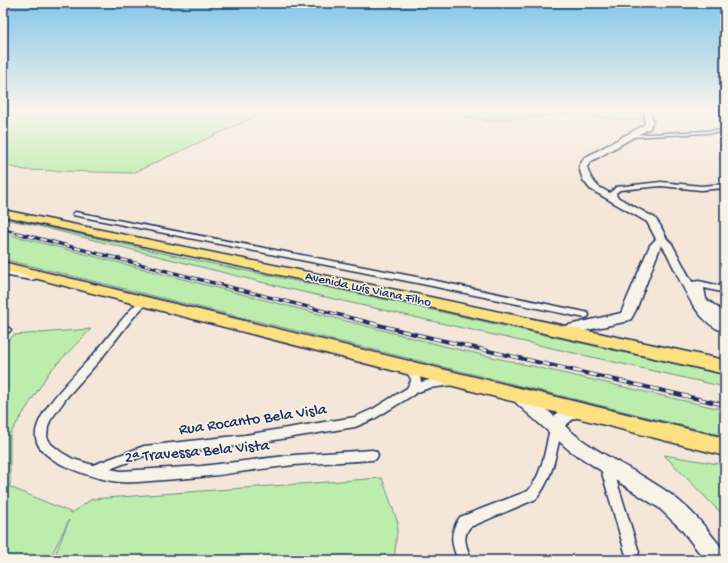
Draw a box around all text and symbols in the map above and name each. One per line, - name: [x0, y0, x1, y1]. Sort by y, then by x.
- street label: Avenida Luís Viana Filho: [304, 269, 433, 311]
- street label: Rua Rocanto Bela Visla: [178, 401, 329, 441]
- street label: 2ª Travessa Bela Vista: [124, 437, 271, 469]

